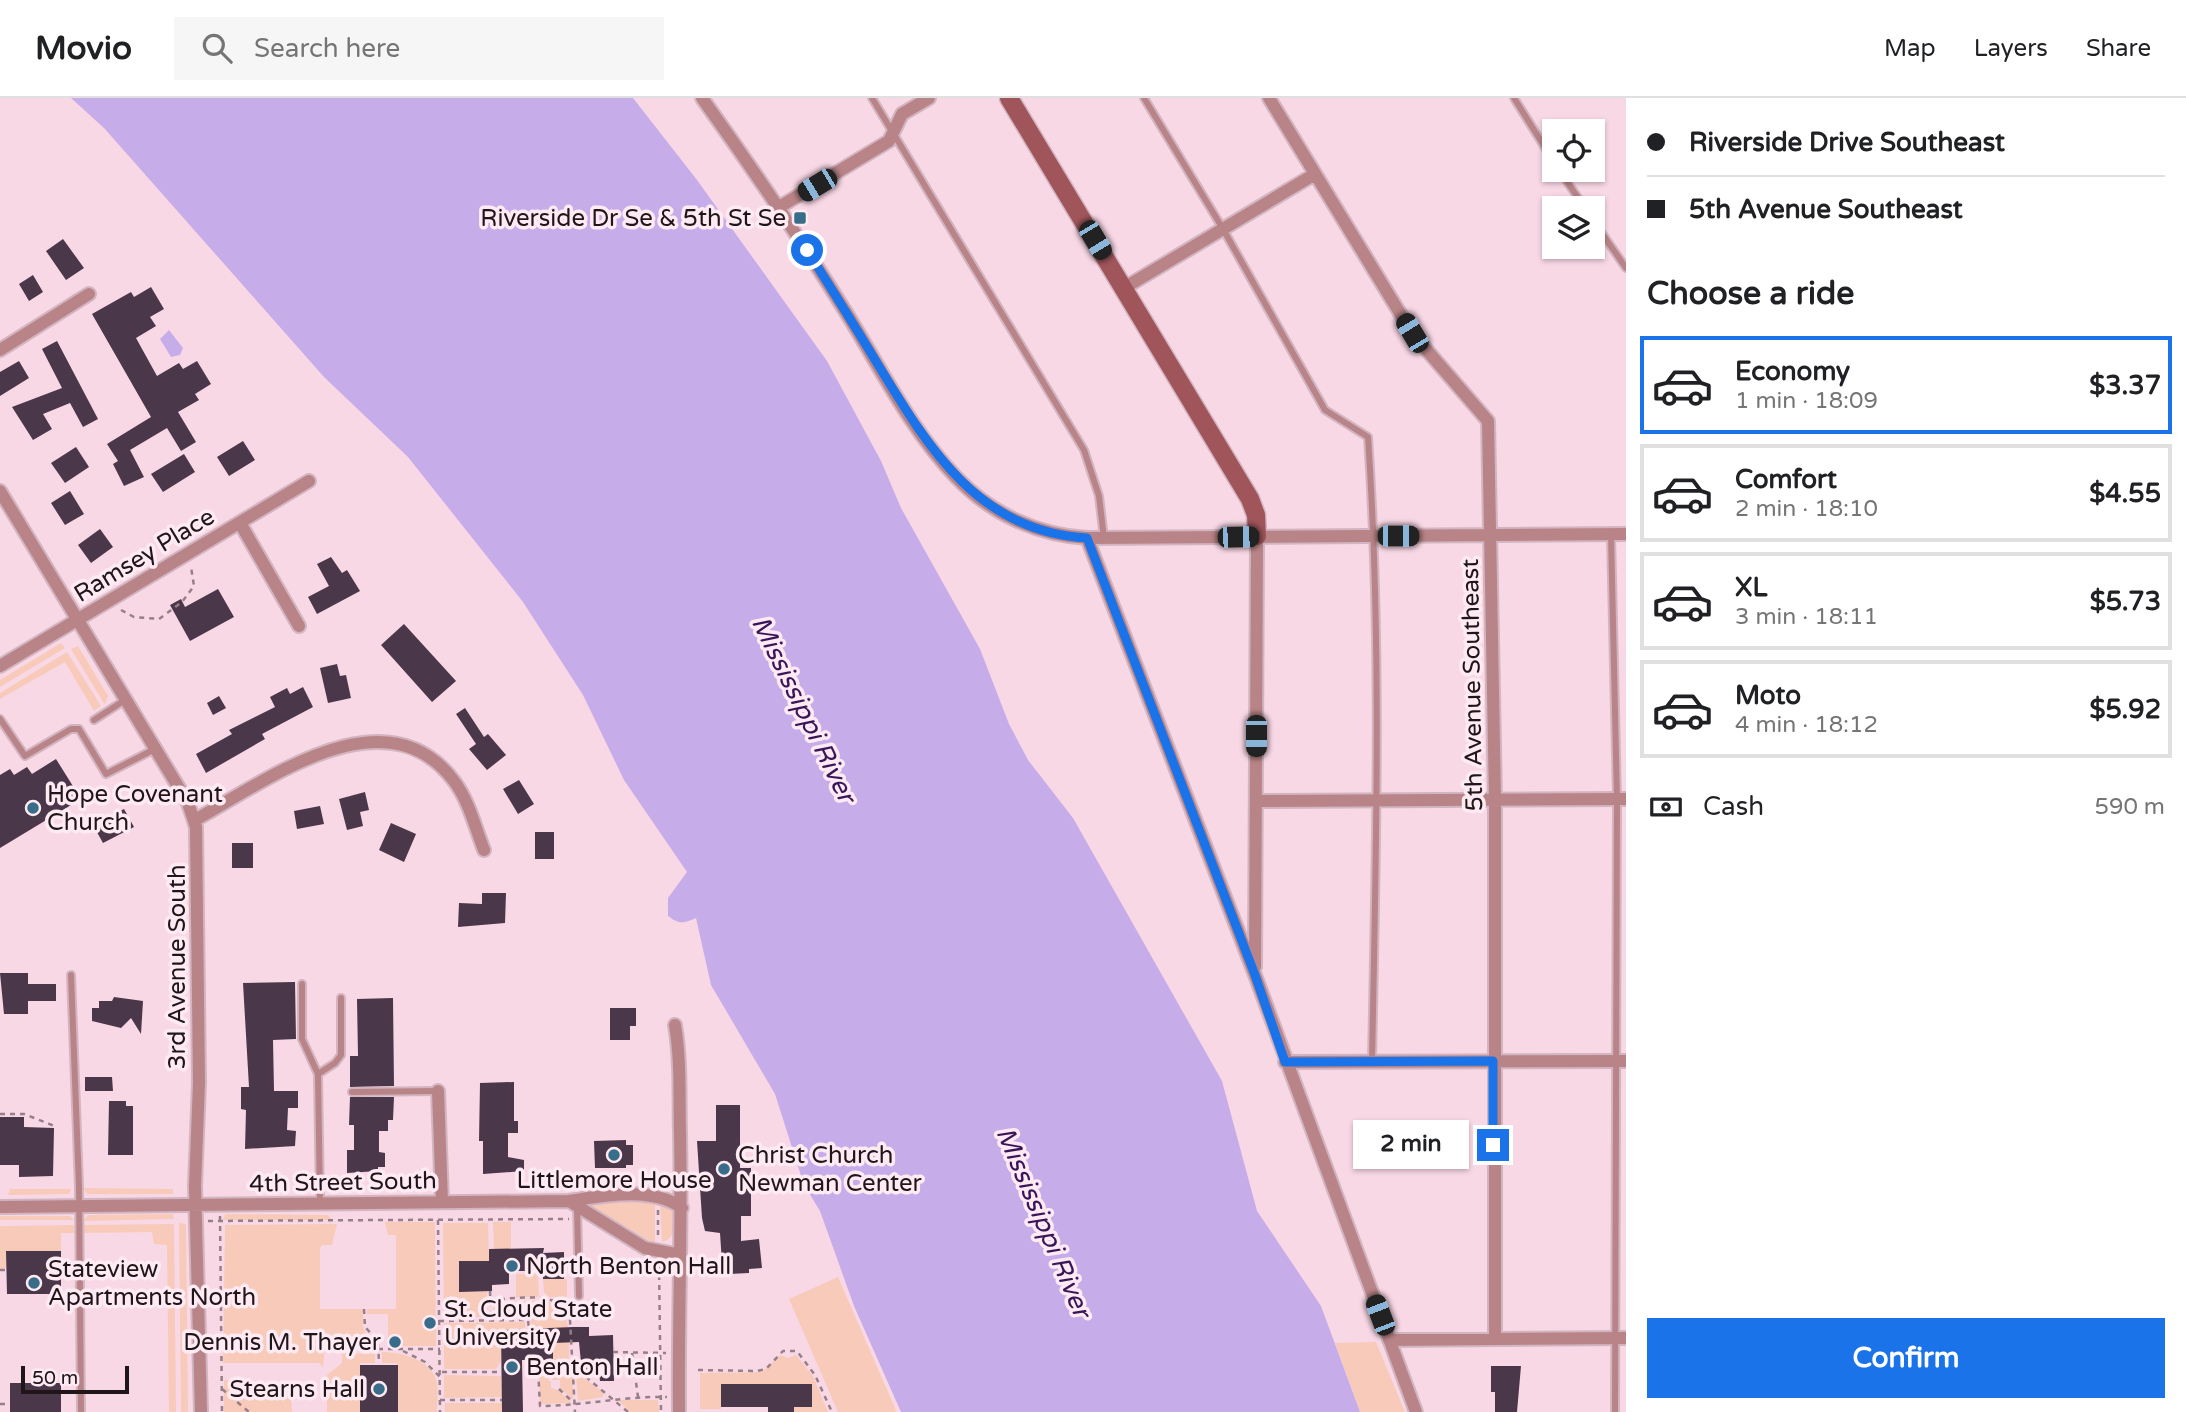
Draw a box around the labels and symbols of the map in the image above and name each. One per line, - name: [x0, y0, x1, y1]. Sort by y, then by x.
- car: [794, 165, 841, 205]
- place label: Riverside Dr Se & 5th St Se: [480, 204, 786, 233]
- marker: Riverside Dr Se & 5th St Se: [792, 210, 808, 226]
- car: [1076, 217, 1115, 263]
- route start: [791, 234, 823, 266]
- car: [1393, 310, 1432, 356]
- street label: Ramsey Place: [69, 502, 220, 609]
- car: [1217, 526, 1260, 548]
- car: [1378, 526, 1420, 547]
- street label: 5th Avenue Southeast: [1456, 558, 1489, 812]
- water label: Mississippi River: [745, 611, 863, 810]
- car: [1246, 715, 1267, 757]
- place label: Hope Covenant Church: [47, 780, 223, 837]
- marker: Hope Covenant Church: [25, 800, 41, 816]
- street label: 3rd Avenue South: [163, 864, 192, 1070]
- callout: 2 min: [1353, 1121, 1468, 1170]
- water label: Mississippi River: [990, 1122, 1099, 1325]
- route end: [1477, 1129, 1509, 1161]
- place label: Christ Church Newman Center: [738, 1141, 923, 1198]
- marker: Littlemore House: [606, 1147, 622, 1163]
- marker: Christ Church Newman Center: [716, 1161, 732, 1177]
- street label: 4th Street South: [249, 1166, 437, 1199]
- place label: Littlemore House: [516, 1166, 712, 1195]
- place label: North Benton Hall: [526, 1252, 731, 1281]
- place label: Stateview Apartments North: [48, 1255, 256, 1312]
- marker: North Benton Hall: [504, 1258, 520, 1274]
- marker: Stateview Apartments North: [26, 1275, 42, 1291]
- car: [1363, 1292, 1398, 1338]
- place label: St. Cloud State University: [444, 1295, 612, 1352]
- marker: St. Cloud State University: [422, 1315, 438, 1331]
- place label: Dennis M. Thayer: [183, 1328, 382, 1357]
- marker: Dennis M. Thayer: [387, 1334, 403, 1350]
- place label: Benton Hall: [526, 1353, 658, 1382]
- marker: Benton Hall: [504, 1359, 520, 1375]
- scale bar: [21, 1363, 130, 1395]
- place label: Stearns Hall: [230, 1375, 365, 1404]
- marker: Stearns Hall: [371, 1381, 387, 1397]

